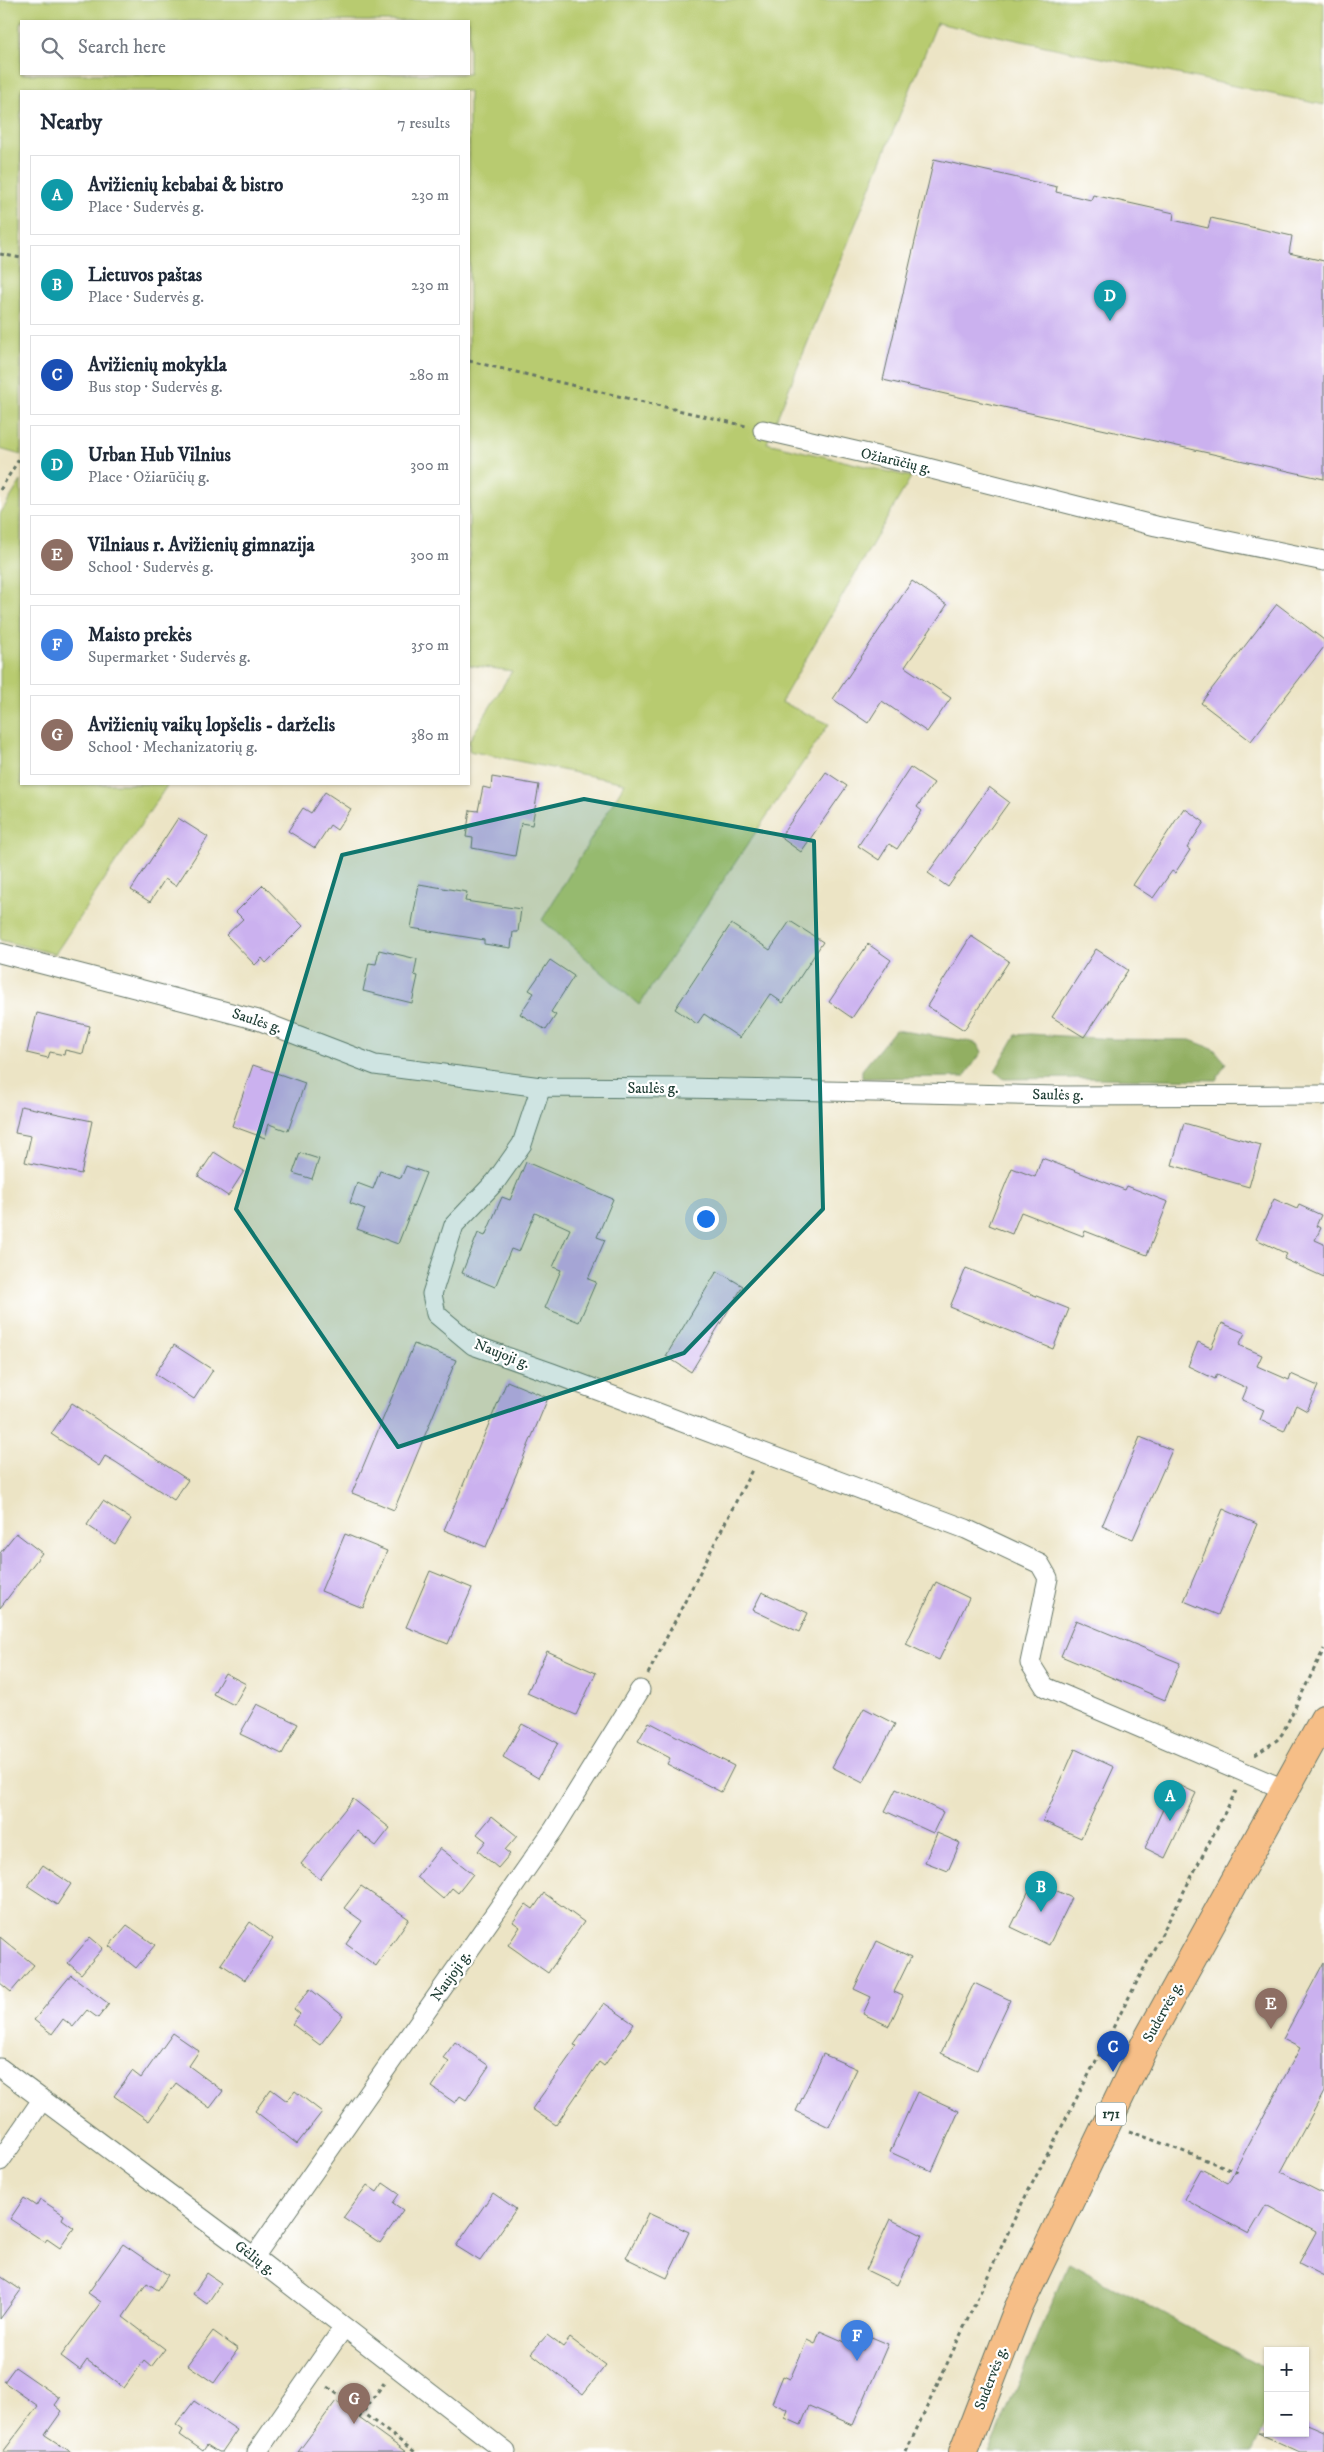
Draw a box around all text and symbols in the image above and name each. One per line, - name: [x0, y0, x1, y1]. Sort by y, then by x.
- search box: [20, 20, 470, 75]
- icon: search: [38, 34, 66, 62]
- text: Search here: [78, 36, 166, 59]
- text: Nearby: [40, 110, 102, 136]
- text: 7 results: [397, 113, 450, 133]
- text: Avižienių kebabai & bistro: [88, 174, 283, 197]
- text: A: [52, 185, 62, 205]
- text: 230 m: [411, 185, 449, 205]
- text: Place · Sudervės g.: [88, 197, 204, 217]
- text: Lietuvos paštas: [88, 264, 202, 287]
- text: B: [52, 275, 62, 295]
- text: 230 m: [411, 275, 449, 295]
- pin: D: [1094, 280, 1126, 321]
- text: Place · Sudervės g.: [88, 287, 204, 307]
- text: Avižienių mokykla: [88, 354, 227, 377]
- text: C: [52, 365, 62, 385]
- text: 280 m: [409, 365, 449, 385]
- text: Bus stop · Sudervės g.: [88, 377, 223, 397]
- text: Urban Hub Vilnius: [88, 444, 231, 467]
- street label: Ožiarūčių g.: [859, 444, 933, 478]
- text: D: [51, 455, 63, 475]
- text: 300 m: [410, 455, 449, 475]
- text: Place · Ožiarūčių g.: [88, 467, 210, 487]
- text: Vilniaus r. Avižienių gimnazija: [88, 534, 315, 557]
- text: E: [51, 545, 63, 565]
- text: 300 m: [410, 545, 449, 565]
- text: School · Sudervės g.: [88, 557, 214, 577]
- text: Maisto prekės: [88, 624, 192, 647]
- text: F: [52, 635, 62, 655]
- text: 350 m: [411, 635, 449, 655]
- text: Supermarket · Sudervės g.: [88, 647, 251, 667]
- text: Avižienių vaikų lopšelis - darželis: [88, 714, 335, 737]
- text: G: [51, 725, 63, 745]
- text: 380 m: [411, 725, 449, 745]
- text: School · Mechanizatorių g.: [88, 737, 258, 757]
- street label: Saulės g.: [230, 1004, 284, 1038]
- street label: Saulės g.: [627, 1079, 679, 1098]
- street label: Saulės g.: [1032, 1085, 1084, 1105]
- your location: [693, 1206, 719, 1232]
- street label: Naujoji g.: [472, 1335, 532, 1373]
- pin: A: [1154, 1780, 1186, 1821]
- pin: B: [1025, 1871, 1057, 1912]
- street label: Naujoji g.: [427, 1947, 475, 2005]
- street label: Sudervės g.: [1139, 1978, 1187, 2046]
- pin: E: [1255, 1988, 1287, 2029]
- pin: C: [1097, 2031, 1129, 2072]
- road number: 171: [1096, 2102, 1126, 2126]
- street label: Gėlių g.: [231, 2236, 279, 2280]
- pin: F: [841, 2320, 873, 2361]
- street label: Sudervės g.: [970, 2344, 1012, 2412]
- map controls: [1264, 2347, 1309, 2437]
- button: +: [1264, 2347, 1309, 2392]
- pin: G: [338, 2383, 370, 2424]
- button: −: [1264, 2392, 1309, 2437]

